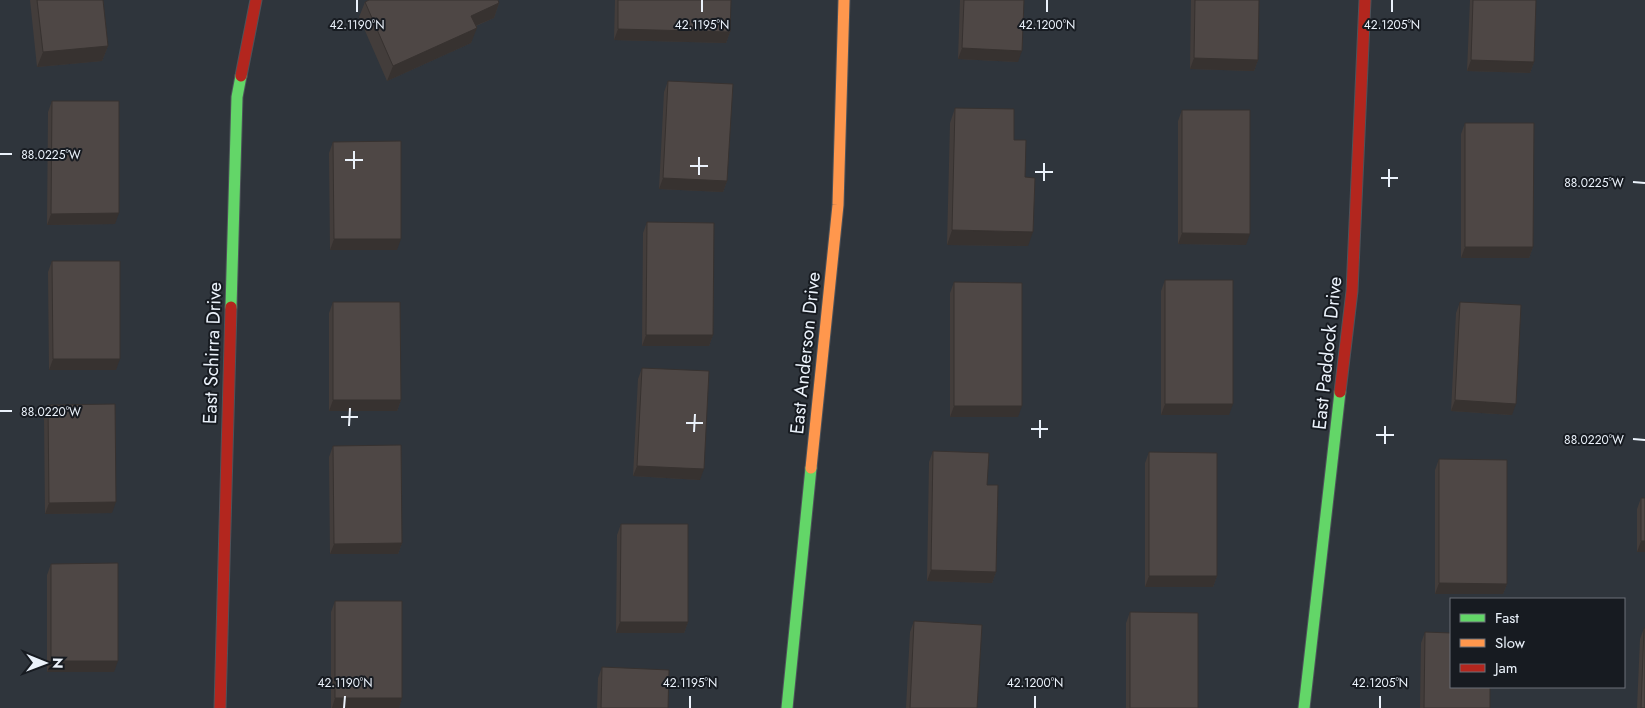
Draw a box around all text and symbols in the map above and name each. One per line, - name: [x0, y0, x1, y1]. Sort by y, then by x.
- text: 42.1190°N: [330, 16, 384, 34]
- text: 42.1195°N: [675, 16, 729, 34]
- text: 42.1200°N: [1019, 16, 1075, 34]
- text: 42.1205°N: [1364, 16, 1420, 34]
- text: 88.0225°W: [21, 146, 81, 164]
- text: 88.0225°W: [1564, 174, 1624, 192]
- street label: East Anderson Drive: [783, 270, 827, 436]
- street label: East Paddock Drive: [1306, 275, 1348, 431]
- street label: East Schirra Drive: [196, 281, 228, 424]
- text: 88.0220°W: [21, 403, 81, 421]
- text: 88.0220°W: [1564, 431, 1624, 449]
- legend: [1450, 598, 1625, 688]
- text: Fast: [1495, 607, 1519, 629]
- text: Slow: [1495, 632, 1526, 654]
- north arrow: [20, 638, 70, 688]
- text: N: [48, 657, 68, 669]
- text: Jam: [1493, 657, 1518, 679]
- text: 42.1190°N: [318, 674, 372, 692]
- text: 42.1195°N: [663, 674, 717, 692]
- text: 42.1200°N: [1007, 674, 1063, 692]
- text: 42.1205°N: [1352, 674, 1408, 692]

